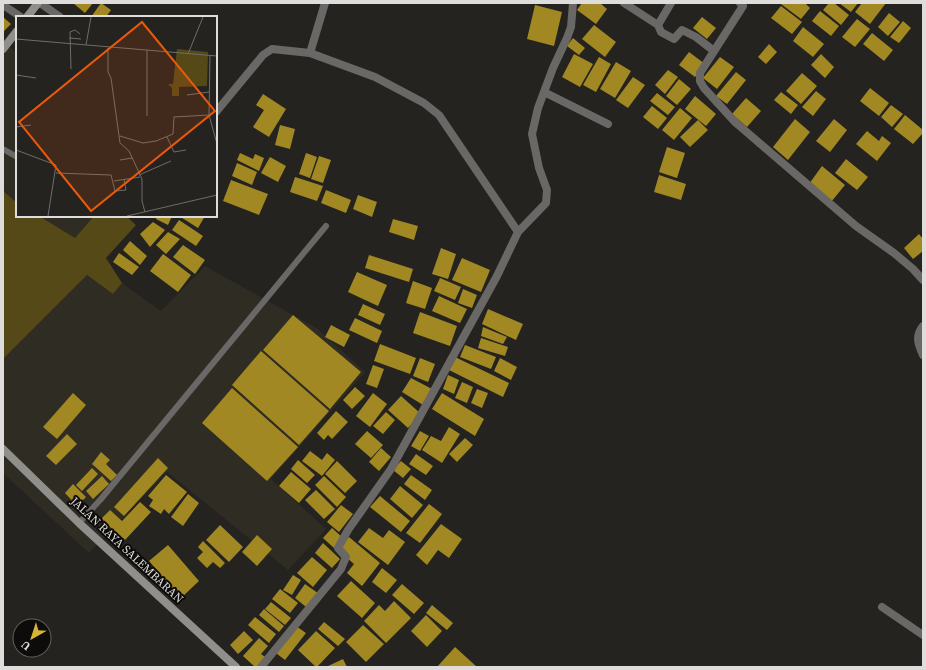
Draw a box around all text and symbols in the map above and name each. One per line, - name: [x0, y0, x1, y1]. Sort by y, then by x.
- inset map: [16, 16, 217, 217]
- street label: JALAN RAYA SALEMBARAN: [66, 493, 187, 607]
- north arrow: [12, 618, 52, 658]
- text: U: [18, 637, 34, 654]

